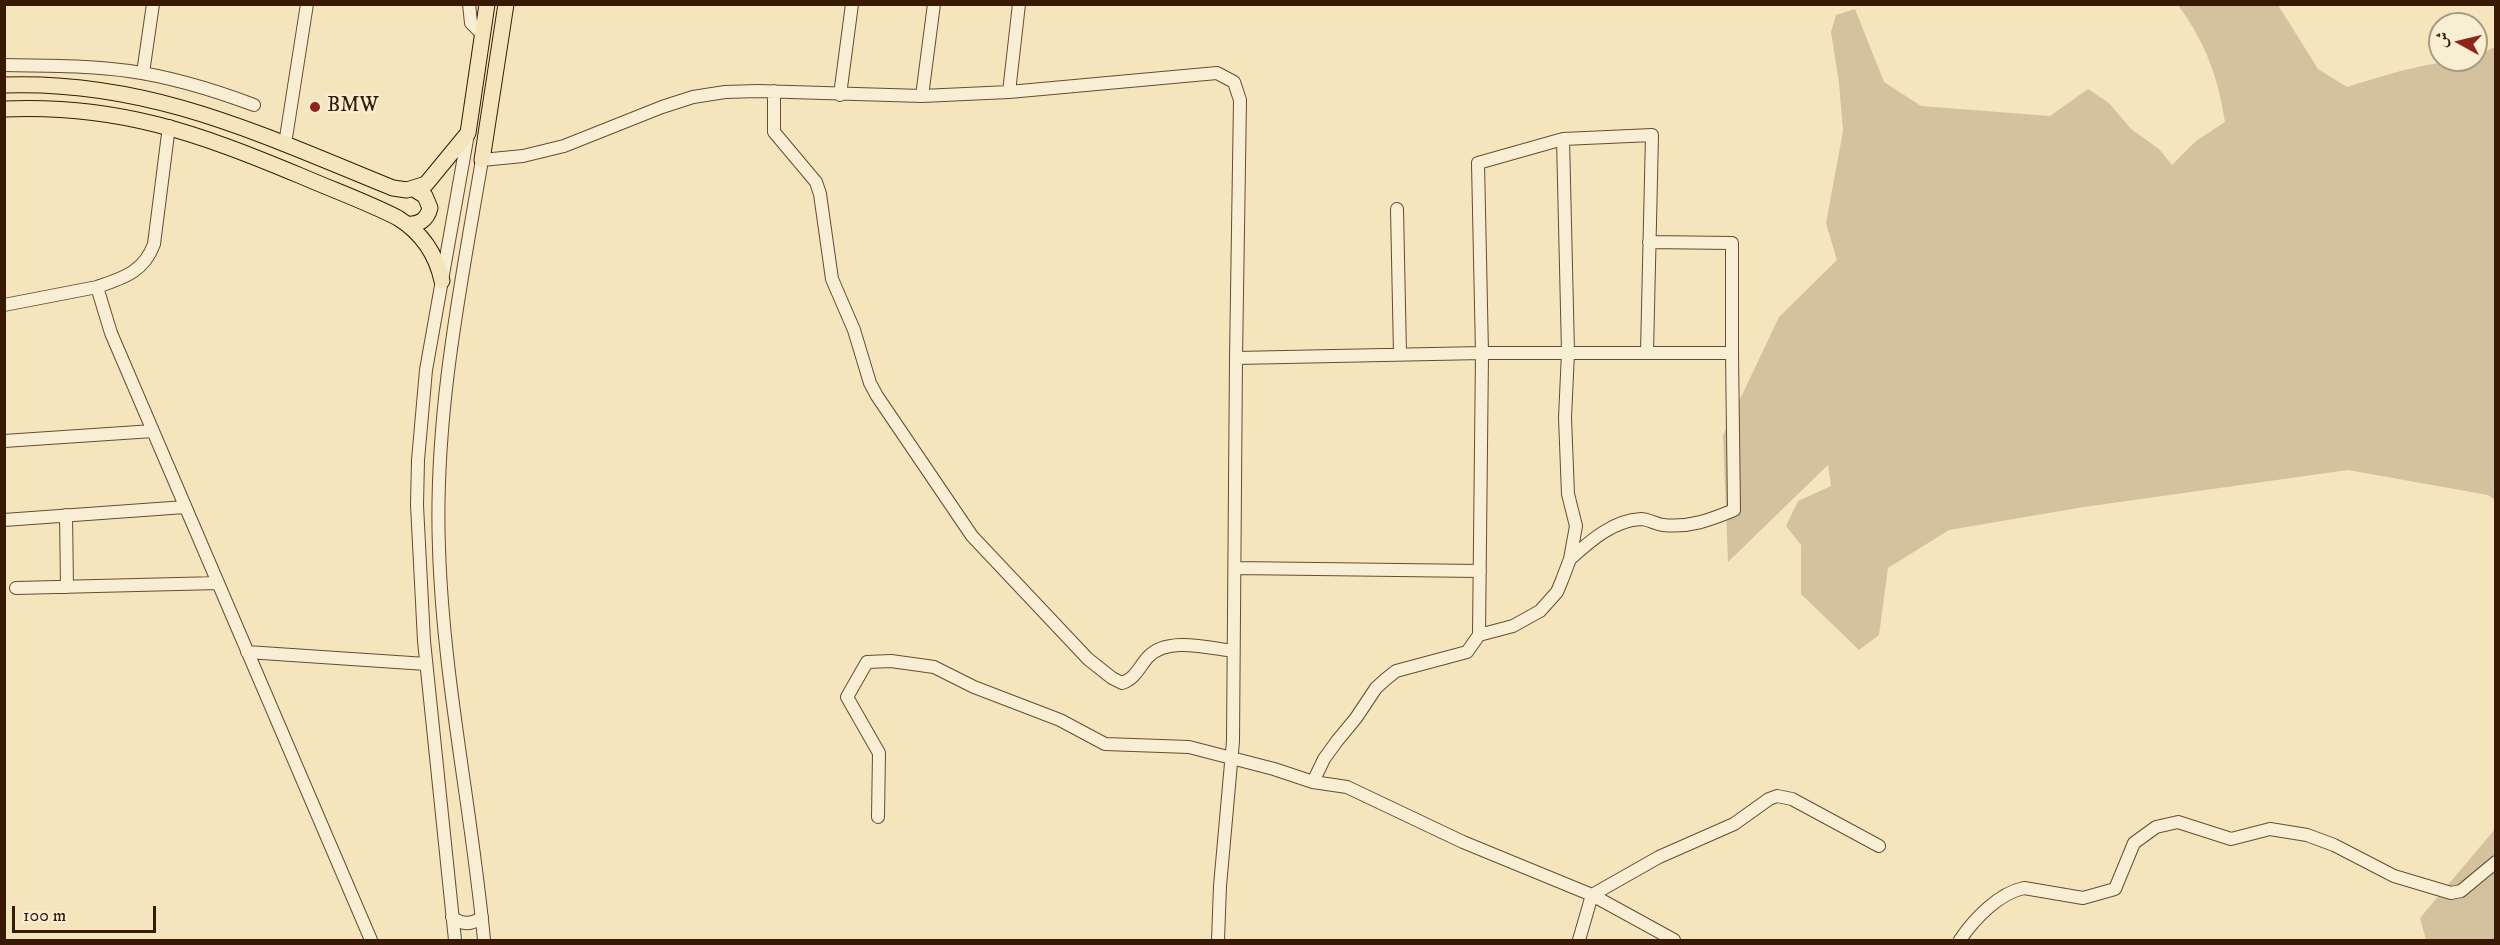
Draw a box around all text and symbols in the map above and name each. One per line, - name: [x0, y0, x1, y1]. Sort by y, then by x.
- north arrow: [2428, 12, 2488, 72]
- text: ش: [2431, 31, 2453, 49]
- place label: BMW: [327, 94, 379, 120]
- marker: BMW: [308, 100, 322, 114]
- scale bar: [15, 894, 159, 932]
- text: 100 m: [23, 905, 66, 927]

